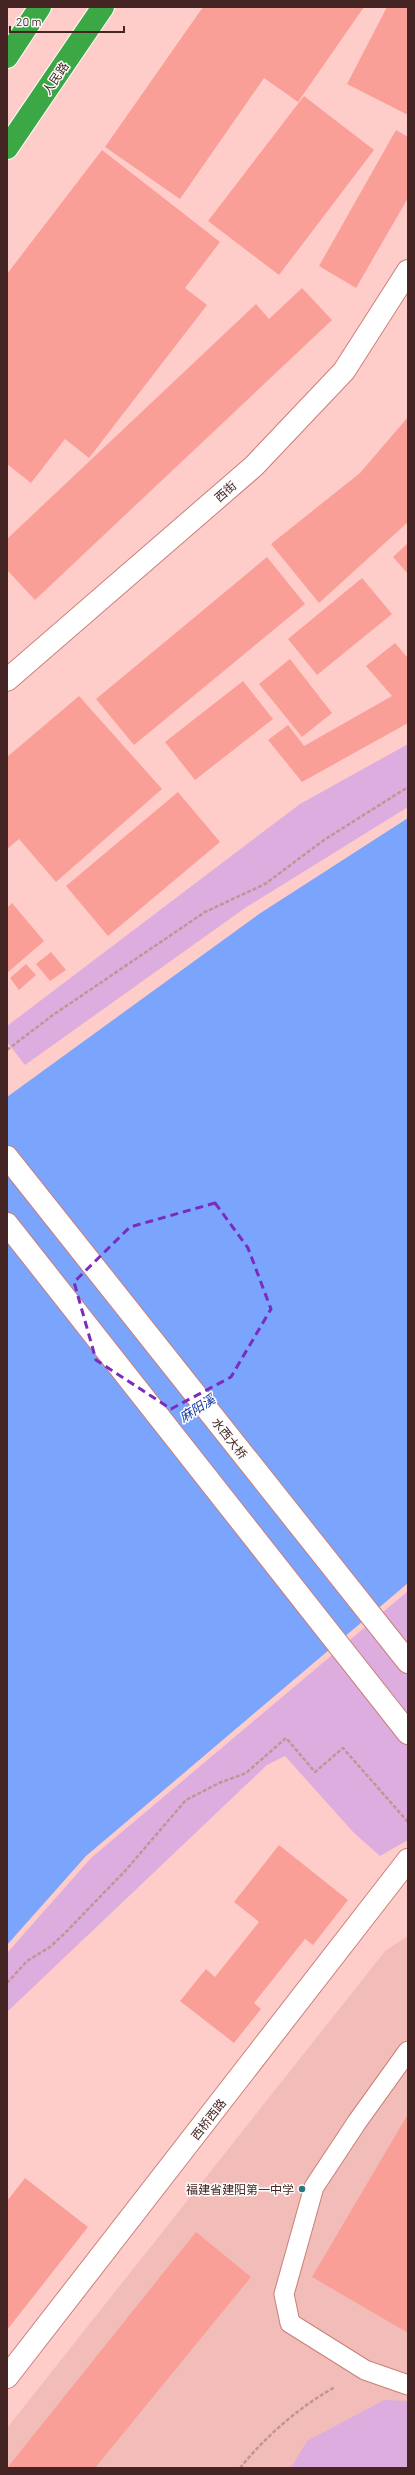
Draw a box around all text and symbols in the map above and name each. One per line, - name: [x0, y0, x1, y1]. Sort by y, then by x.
- scale bar: [10, 8, 124, 34]
- text: 20 m: [16, 14, 42, 28]
- street label: 人民路: [39, 59, 71, 97]
- street label: 西街: [211, 478, 239, 504]
- water label: 麻阳溪: [176, 1390, 219, 1425]
- street label: 水西大桥: [210, 1415, 250, 1461]
- street label: 西桥西路: [188, 2096, 228, 2142]
- place label: 福建省建阳第一中学: [186, 2182, 294, 2196]
- marker: 福建省建阳第一中学: [297, 2184, 307, 2194]

